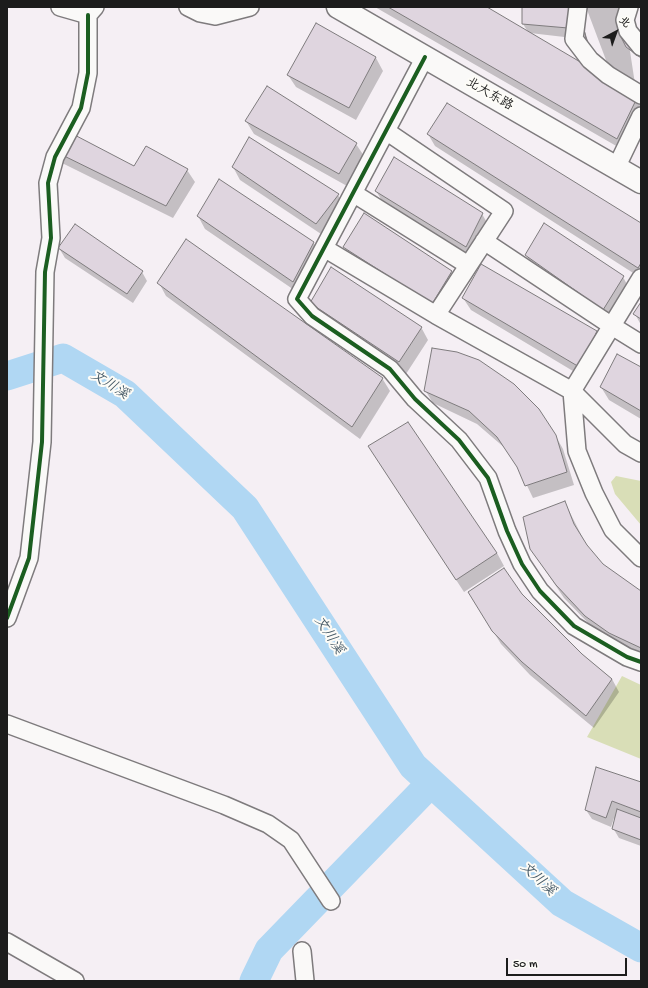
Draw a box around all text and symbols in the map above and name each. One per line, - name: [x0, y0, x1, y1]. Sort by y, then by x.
- north arrow: [596, 12, 636, 52]
- text: 北: [616, 15, 632, 31]
- street label: 北大东路: [463, 75, 515, 115]
- water label: 文川溪: [87, 368, 131, 404]
- water label: 文川溪: [310, 614, 346, 658]
- water label: 文川溪: [516, 860, 558, 900]
- scale bar: [508, 950, 629, 976]
- text: 50 m: [513, 958, 538, 972]

